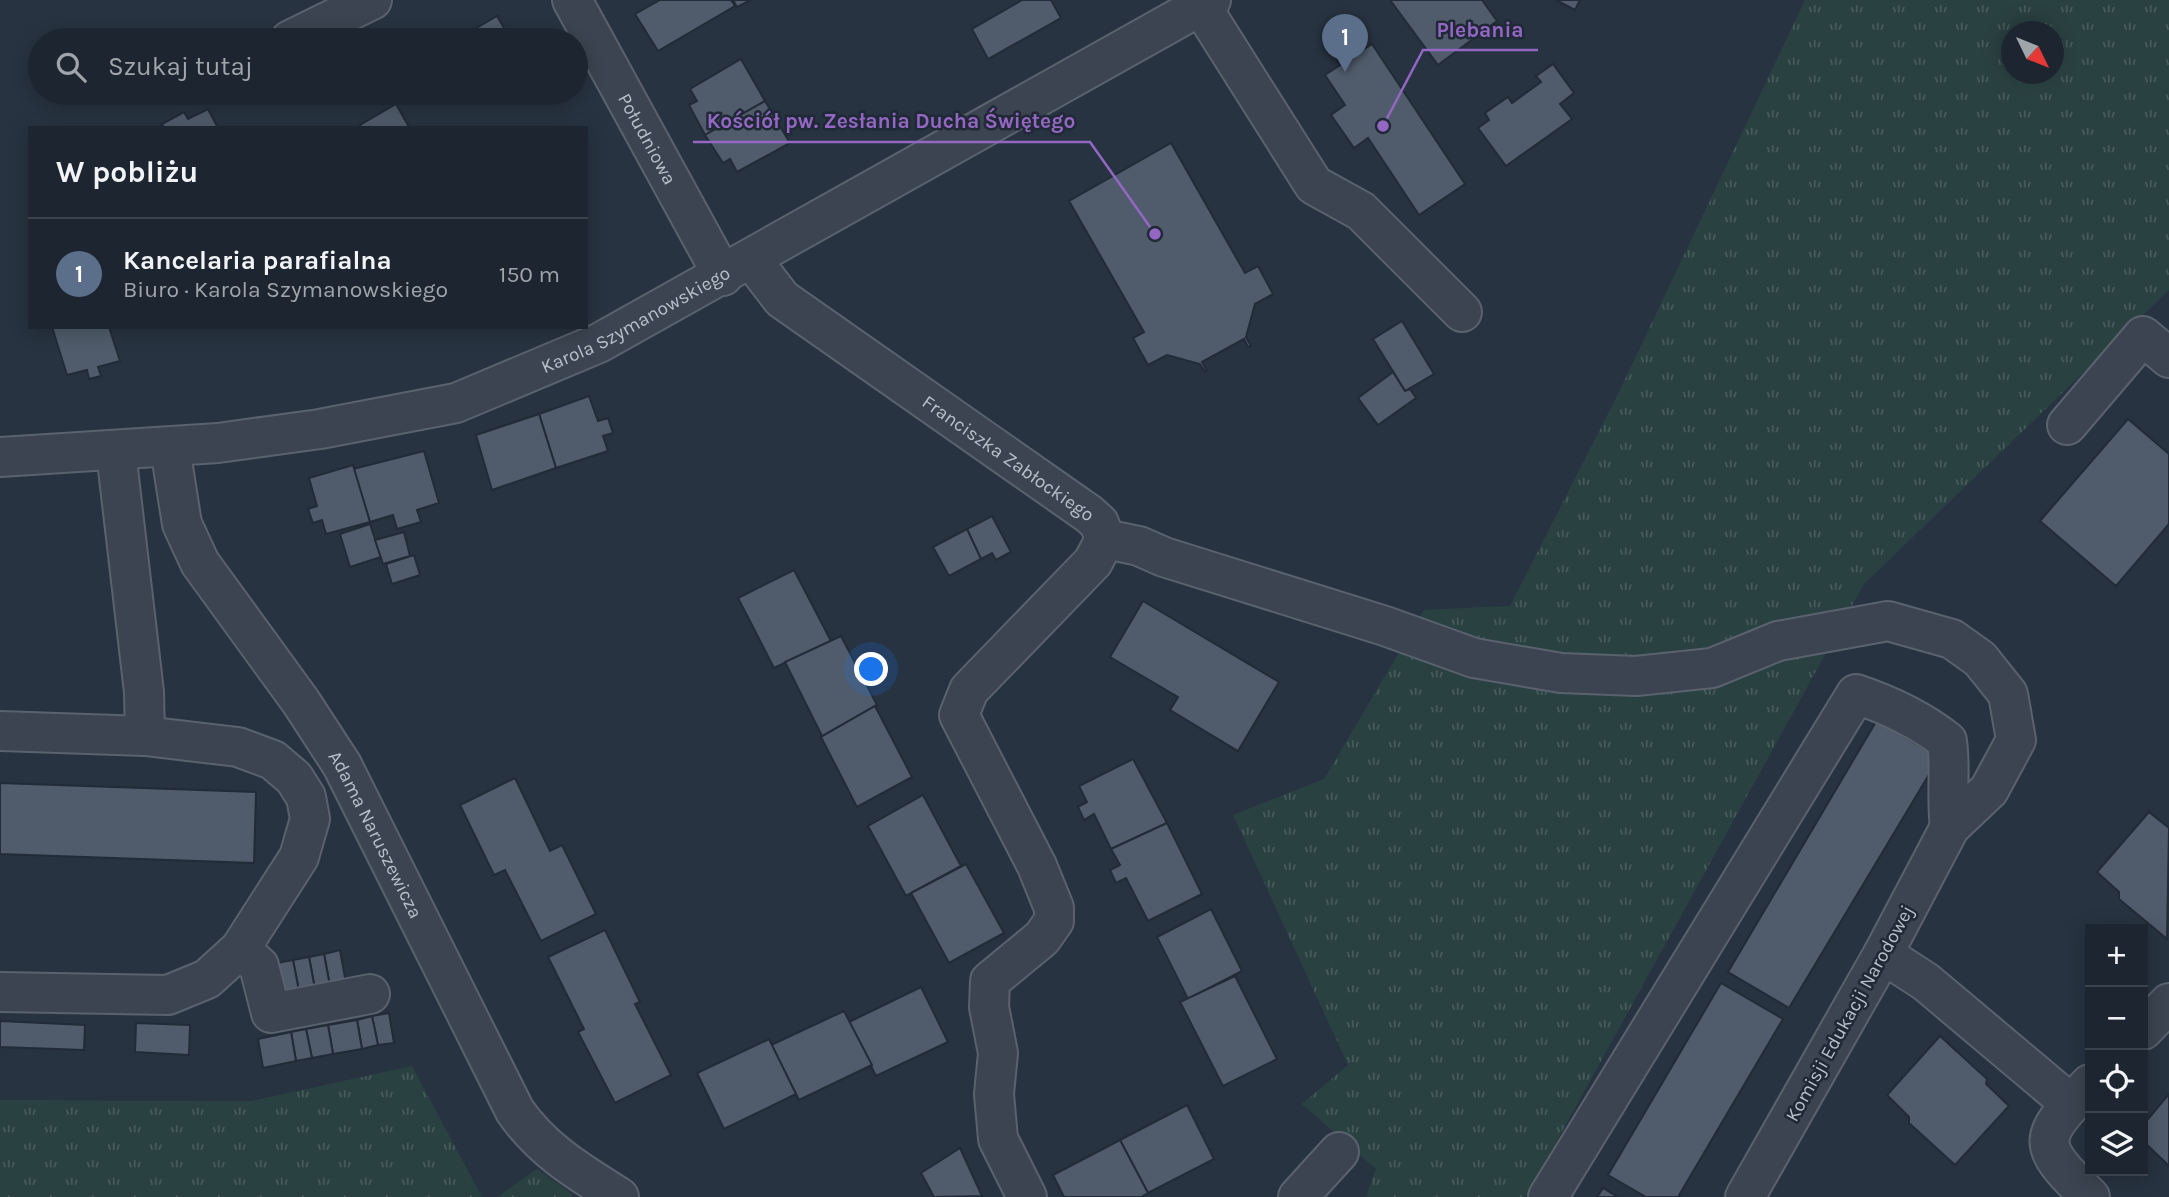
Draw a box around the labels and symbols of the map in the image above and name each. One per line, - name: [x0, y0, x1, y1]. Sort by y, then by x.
- callout: Plebania: [1423, 8, 1538, 50]
- pin: 1: [1322, 14, 1368, 72]
- text: Plebania: [1436, 18, 1524, 42]
- north arrow: [2001, 21, 2064, 84]
- street label: Południowa: [613, 90, 681, 189]
- callout: Kościół pw. Zesłania Ducha Świętego: [693, 100, 1090, 142]
- text: Kościół pw. Zesłania Ducha Świętego: [707, 107, 1075, 133]
- street label: Karola Szymanowskiego: [538, 262, 734, 378]
- street label: Franciszka Zabłockiego: [918, 391, 1098, 526]
- your location: [854, 652, 888, 686]
- street label: Adama Naruszewicza: [324, 747, 427, 922]
- street label: Komisji Edukacji Narodowej: [1781, 902, 1919, 1125]

